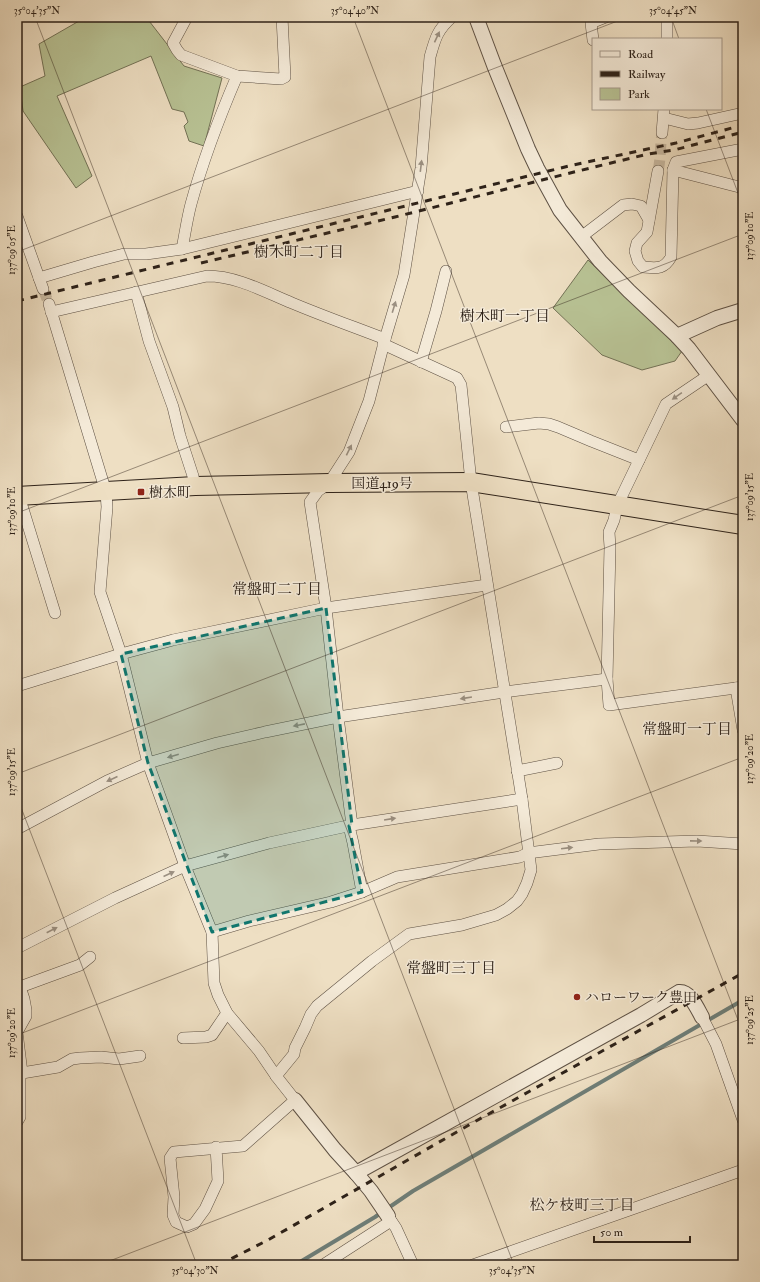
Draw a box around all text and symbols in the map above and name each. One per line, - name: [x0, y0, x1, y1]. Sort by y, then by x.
- text: 35°04'35"N: [14, 5, 60, 17]
- text: 35°04'40"N: [331, 5, 379, 17]
- text: 35°04'45"N: [649, 5, 697, 17]
- one-way arrow: [434, 31, 440, 43]
- legend: [592, 38, 722, 110]
- text: Road: [628, 47, 653, 62]
- text: Railway: [628, 67, 666, 82]
- text: Park: [628, 87, 650, 102]
- one-way arrow: [418, 160, 424, 172]
- text: 137°09'10"E: [744, 212, 756, 260]
- text: 137°09'05"E: [6, 225, 18, 275]
- district label: 樹木町二丁目: [254, 243, 344, 262]
- one-way arrow: [391, 300, 397, 312]
- district label: 樹木町一丁目: [460, 307, 550, 326]
- one-way arrow: [672, 392, 682, 400]
- one-way arrow: [346, 444, 352, 456]
- text: 137°09'15"E: [744, 473, 756, 521]
- street label: 国道419号: [351, 475, 413, 492]
- place label: 樹木町: [149, 484, 191, 501]
- text: 137°09'10"E: [6, 487, 18, 535]
- marker: 樹木町: [136, 487, 146, 497]
- district label: 常盤町二丁目: [232, 580, 322, 599]
- one-way arrow: [460, 695, 472, 701]
- district label: 常盤町一丁目: [642, 720, 732, 739]
- one-way arrow: [293, 722, 305, 728]
- text: 137°09'20"E: [744, 734, 756, 784]
- text: 137°09'15"E: [6, 748, 18, 796]
- one-way arrow: [167, 753, 179, 759]
- one-way arrow: [106, 776, 118, 782]
- one-way arrow: [384, 816, 396, 822]
- one-way arrow: [690, 838, 703, 844]
- one-way arrow: [561, 845, 573, 851]
- one-way arrow: [217, 853, 229, 859]
- one-way arrow: [163, 871, 174, 877]
- one-way arrow: [46, 927, 58, 933]
- district label: 常盤町三丁目: [406, 959, 496, 978]
- place label: ハローワーク豊田: [585, 989, 697, 1006]
- marker: ハローワーク豊田: [572, 992, 582, 1002]
- text: 137°09'25"E: [744, 995, 756, 1045]
- text: 137°09'20"E: [6, 1008, 18, 1058]
- district label: 松ケ枝町三丁目: [529, 1196, 635, 1215]
- scale bar: [594, 1218, 690, 1244]
- text: 50 m: [600, 1225, 624, 1240]
- text: 35°04'30"N: [171, 1265, 219, 1277]
- text: 35°04'35"N: [489, 1265, 535, 1277]

